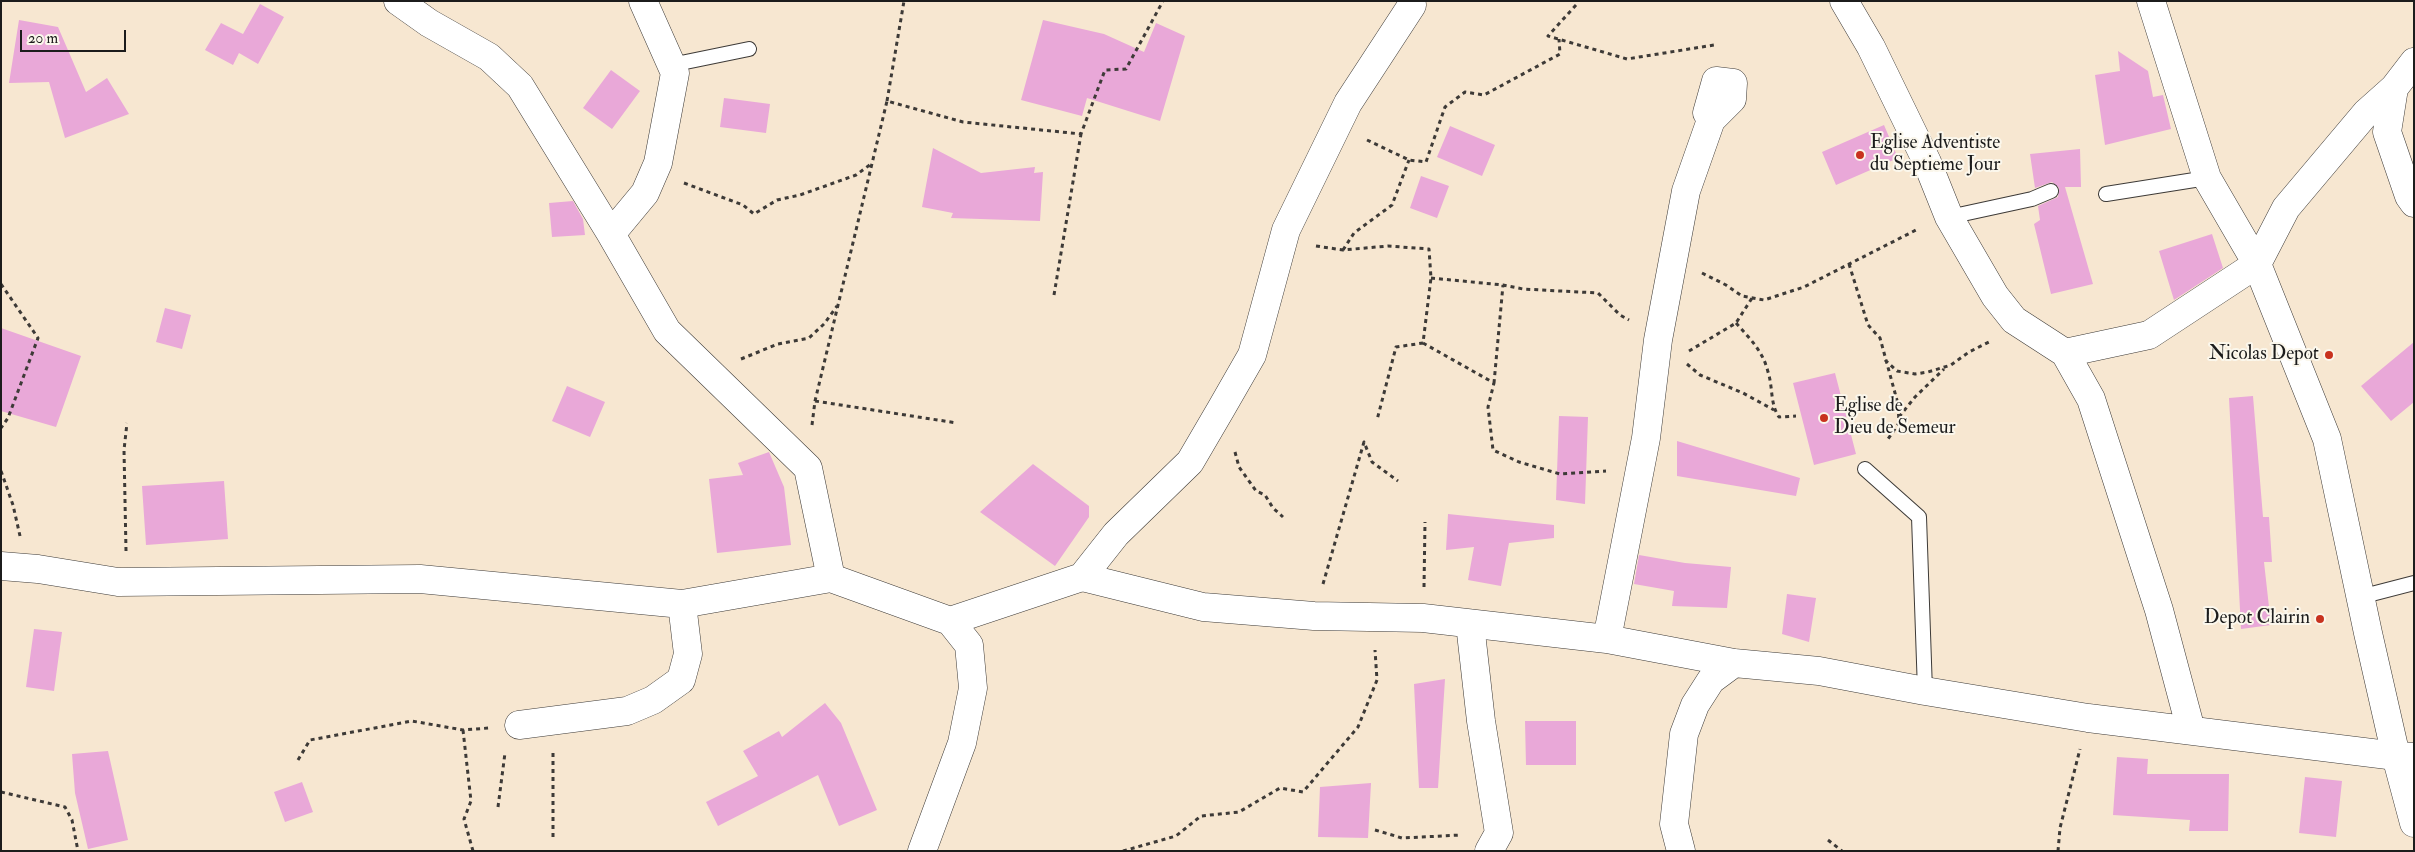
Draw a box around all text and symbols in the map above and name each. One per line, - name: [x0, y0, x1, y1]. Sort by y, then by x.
- scale bar: [22, 20, 129, 52]
- text: 20 m: [28, 29, 58, 48]
- place label: Eglise Adventiste du Septieme Jour: [1870, 133, 2000, 177]
- marker: Eglise Adventiste du Septieme Jour: [1854, 149, 1866, 161]
- place label: Nicolas Depot: [2209, 344, 2319, 366]
- marker: Nicolas Depot: [2323, 349, 2335, 361]
- place label: Eglise de Dieu de Semeur: [1834, 396, 1956, 440]
- marker: Eglise de Dieu de Semeur: [1818, 412, 1830, 424]
- place label: Depot Clairin: [2204, 608, 2310, 630]
- marker: Depot Clairin: [2314, 613, 2326, 625]

